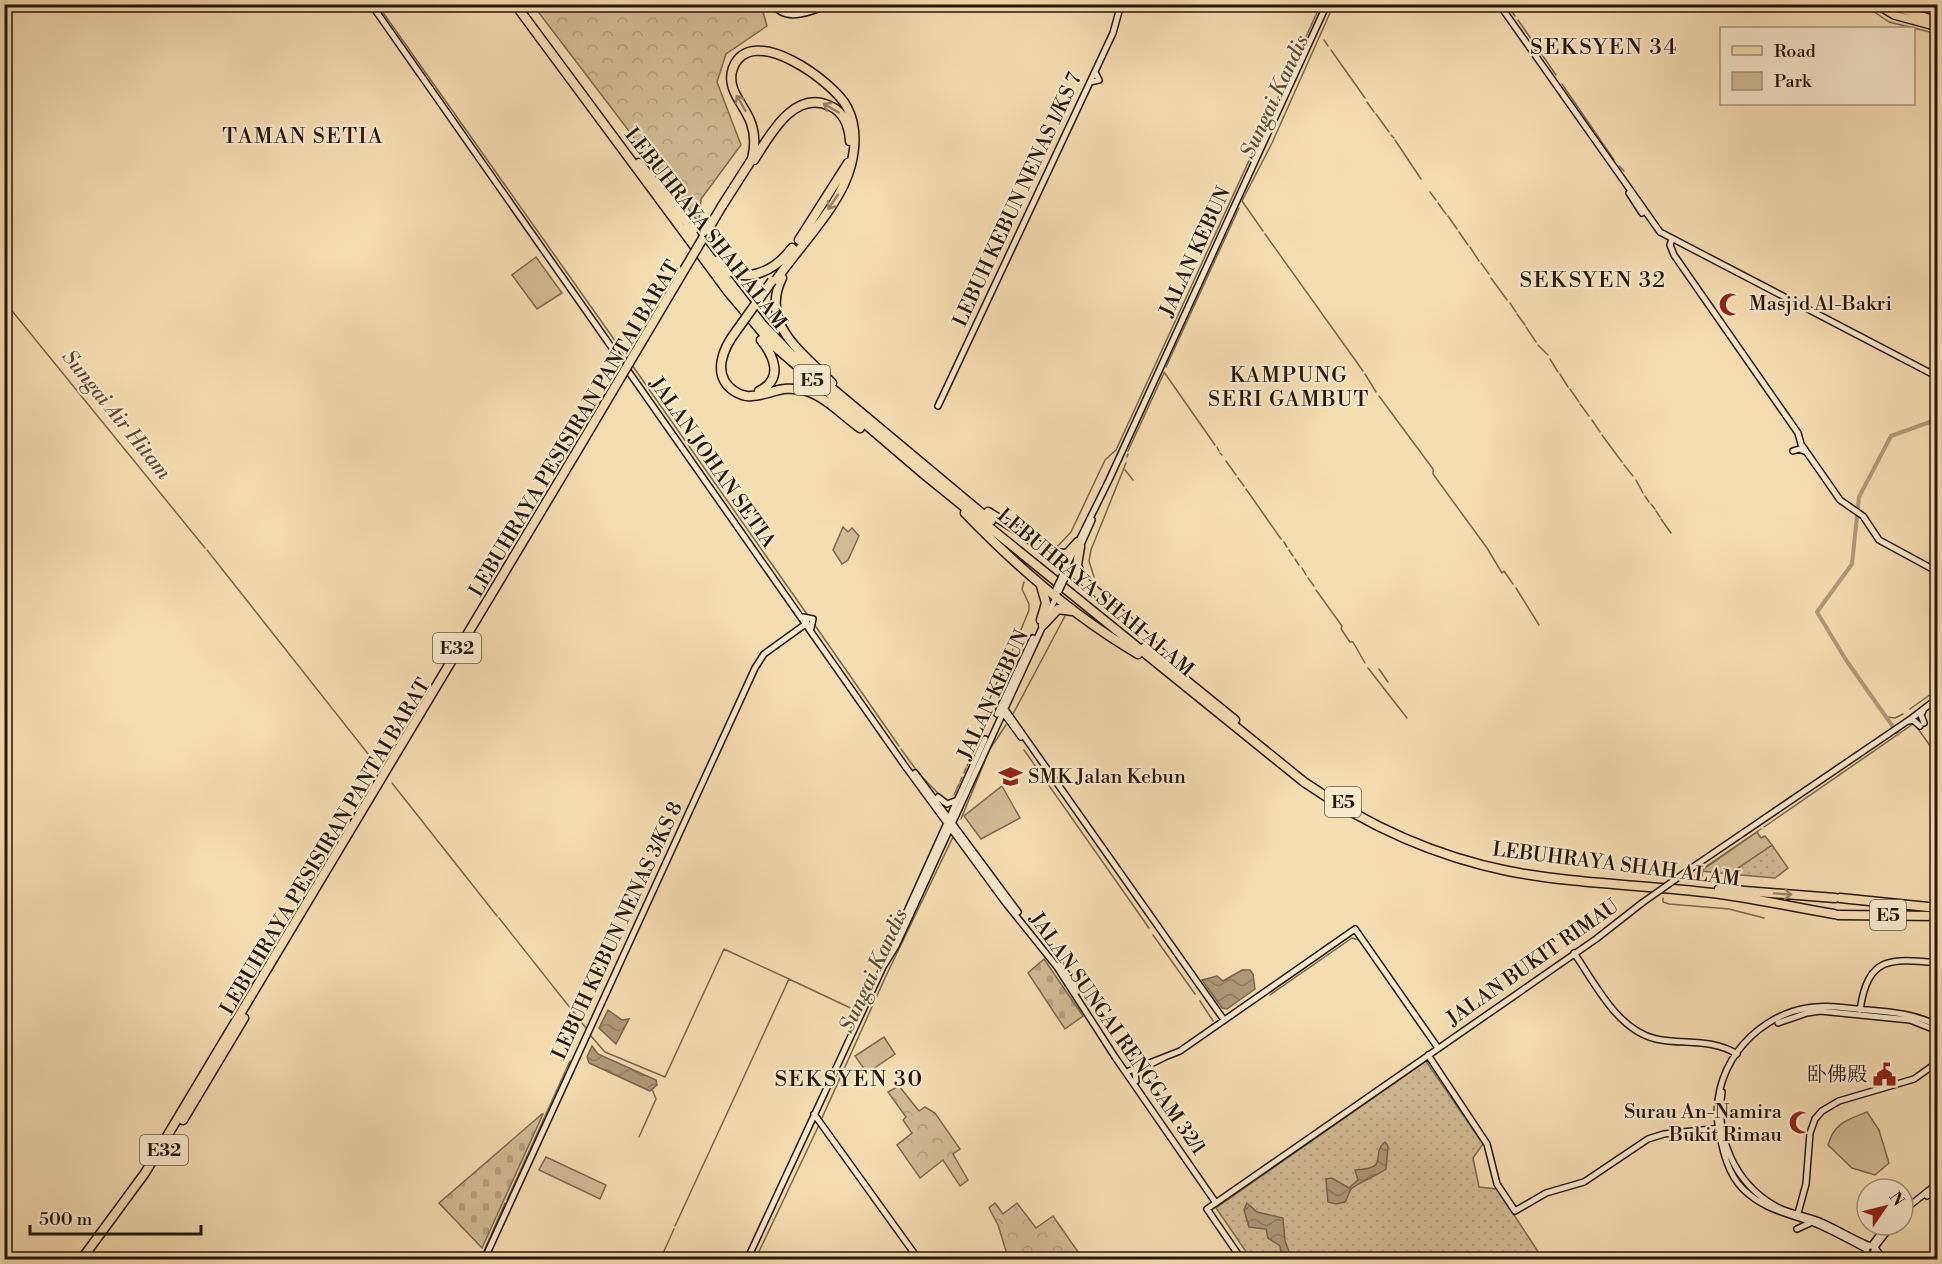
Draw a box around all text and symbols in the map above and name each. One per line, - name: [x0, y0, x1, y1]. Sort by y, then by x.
- legend: [1720, 27, 1915, 105]
- water label: Sungai Kandis: [1235, 31, 1315, 163]
- district label: SEKSYEN 34: [1530, 34, 1678, 61]
- text: Road: [1774, 40, 1817, 63]
- street label: LEBUH KEBUN NENAS 1/KS 7: [948, 69, 1088, 331]
- text: Park: [1774, 70, 1813, 93]
- one-way arrow: [735, 95, 747, 112]
- one-way arrow: [823, 102, 840, 114]
- street label: LEBUHRAYA SHAH ALAM: [618, 123, 792, 335]
- district label: TAMAN SETIA: [222, 124, 384, 150]
- street label: JALAN KEBUN: [1155, 183, 1237, 322]
- one-way arrow: [827, 193, 839, 210]
- street label: LEBUHRAYA PESISIRAN PANTAI BARAT: [464, 256, 686, 602]
- district label: SEKSYEN 32: [1519, 267, 1667, 294]
- mosque icon: Masjid Al-Bakri: [1718, 291, 1744, 317]
- place label: Masjid Al-Bakri: [1749, 292, 1892, 317]
- water label: Sungai Air Hitam: [56, 345, 177, 486]
- district label: KAMPUNG SERI GAMBUT: [1208, 363, 1370, 413]
- road number: E5: [794, 365, 830, 395]
- street label: JALAN JOHAN SETIA: [643, 372, 781, 554]
- street label: LEBUHRAYA SHAH ALAM: [992, 503, 1199, 683]
- street label: JALAN KEBUN: [953, 626, 1035, 765]
- road number: E32: [433, 633, 481, 663]
- street label: LEBUHRAYA PESISIRAN PANTAI BARAT: [215, 674, 437, 1020]
- school or university icon: SMK Jalan Kebun: [997, 764, 1023, 790]
- place label: SMK Jalan Kebun: [1028, 765, 1186, 790]
- road number: E5: [1325, 787, 1361, 817]
- street label: LEBUH KEBUN NENAS 3/KS 8: [547, 798, 689, 1064]
- street label: LEBUHRAYA SHAH ALAM: [1491, 837, 1741, 893]
- one-way arrow: [1773, 889, 1793, 900]
- street label: JALAN BUKIT RIMAU: [1441, 894, 1624, 1032]
- road number: E5: [1870, 900, 1906, 930]
- water label: Sungai Kandis: [834, 905, 914, 1037]
- street label: JALAN SUNGAI RENGGAM 32/1: [1023, 907, 1211, 1160]
- public building icon: 卧佛殿: [1872, 1062, 1898, 1088]
- place label: 卧佛殿: [1807, 1063, 1867, 1088]
- district label: SEKSYEN 30: [774, 1066, 924, 1093]
- place label: Surau An-Namira Bukit Rimau: [1624, 1100, 1783, 1148]
- mosque icon: Surau An-Namira Bukit Rimau: [1787, 1110, 1813, 1136]
- road number: E32: [140, 1135, 188, 1165]
- north arrow: [1855, 1177, 1915, 1237]
- text: N: [1885, 1188, 1908, 1210]
- scale bar: [30, 1198, 201, 1236]
- text: 500 m: [39, 1208, 92, 1231]

